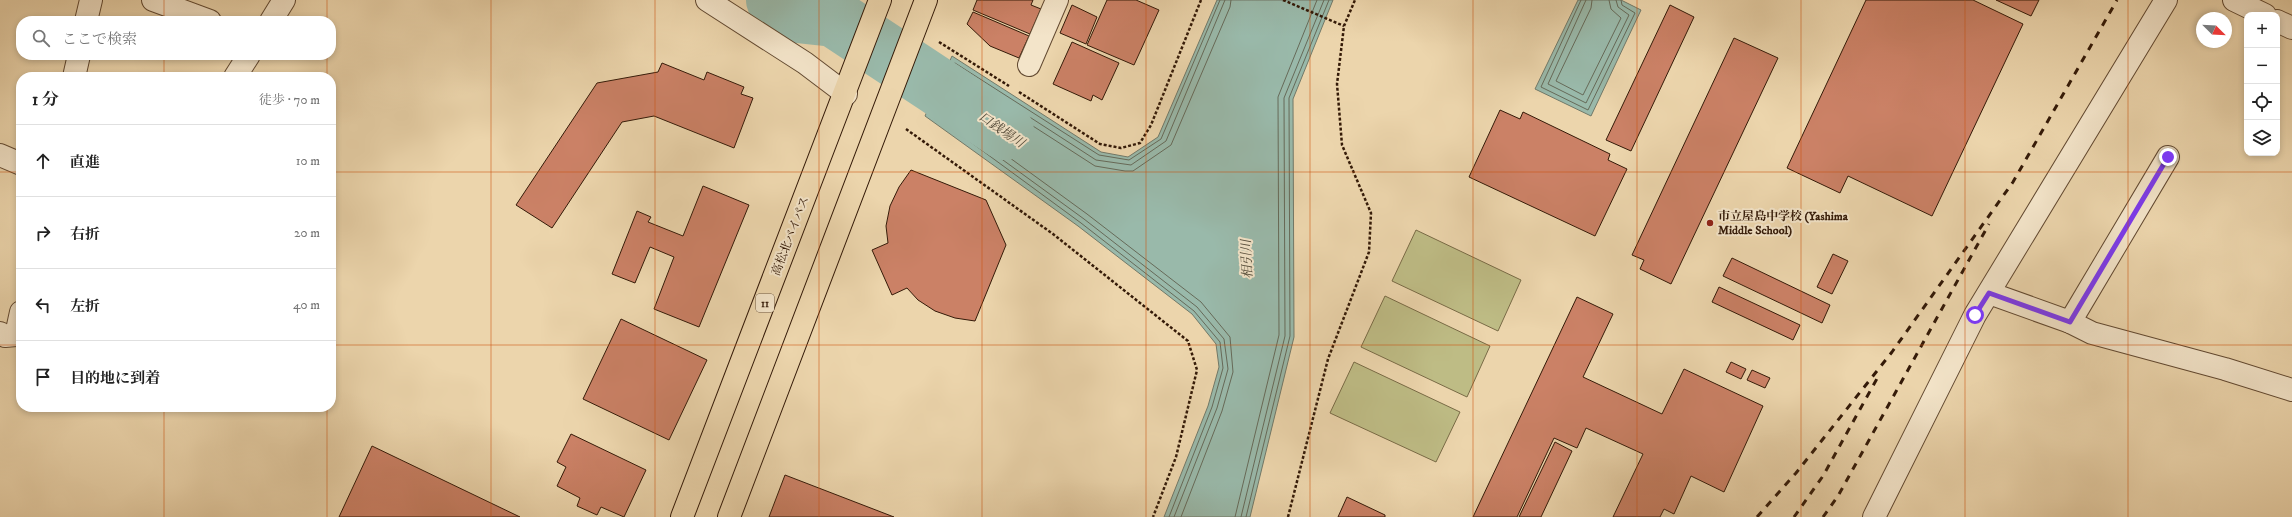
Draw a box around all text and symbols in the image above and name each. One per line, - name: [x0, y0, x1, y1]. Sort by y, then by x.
- north arrow: [2196, 12, 2232, 48]
- map controls: [2244, 12, 2280, 156]
- button: +: [2244, 12, 2280, 48]
- search box: [16, 16, 336, 60]
- icon: search: [30, 27, 52, 49]
- text: ここで検索: [62, 30, 137, 49]
- button: −: [2244, 48, 2280, 84]
- button: locate: [2244, 84, 2280, 120]
- text: 1 分: [32, 89, 59, 111]
- text: 徒歩 · 70 m: [259, 92, 320, 108]
- water label: 口銭場川: [975, 109, 1029, 152]
- button: layers: [2244, 120, 2280, 156]
- route end: [2159, 148, 2177, 166]
- icon: ahead: [32, 150, 54, 172]
- text: 直進: [70, 153, 100, 172]
- text: 10 m: [296, 153, 320, 169]
- street label: 高松北バイパス: [768, 194, 812, 278]
- place label: 市立屋島中学校 (Yashima Middle School): [1718, 209, 1849, 238]
- marker: 市立屋島中学校 (Yashima Middle School): [1705, 218, 1715, 228]
- icon: right: [32, 222, 54, 244]
- text: 右折: [70, 225, 100, 244]
- text: 20 m: [294, 225, 320, 241]
- water label: 相引川: [1238, 237, 1256, 279]
- icon: left: [32, 294, 54, 316]
- road number: 11: [756, 294, 774, 312]
- text: 左折: [70, 297, 100, 316]
- text: 40 m: [293, 297, 320, 313]
- route start: [1966, 306, 1984, 324]
- icon: arrive: [32, 366, 54, 388]
- text: 目的地に到着: [70, 369, 160, 388]

